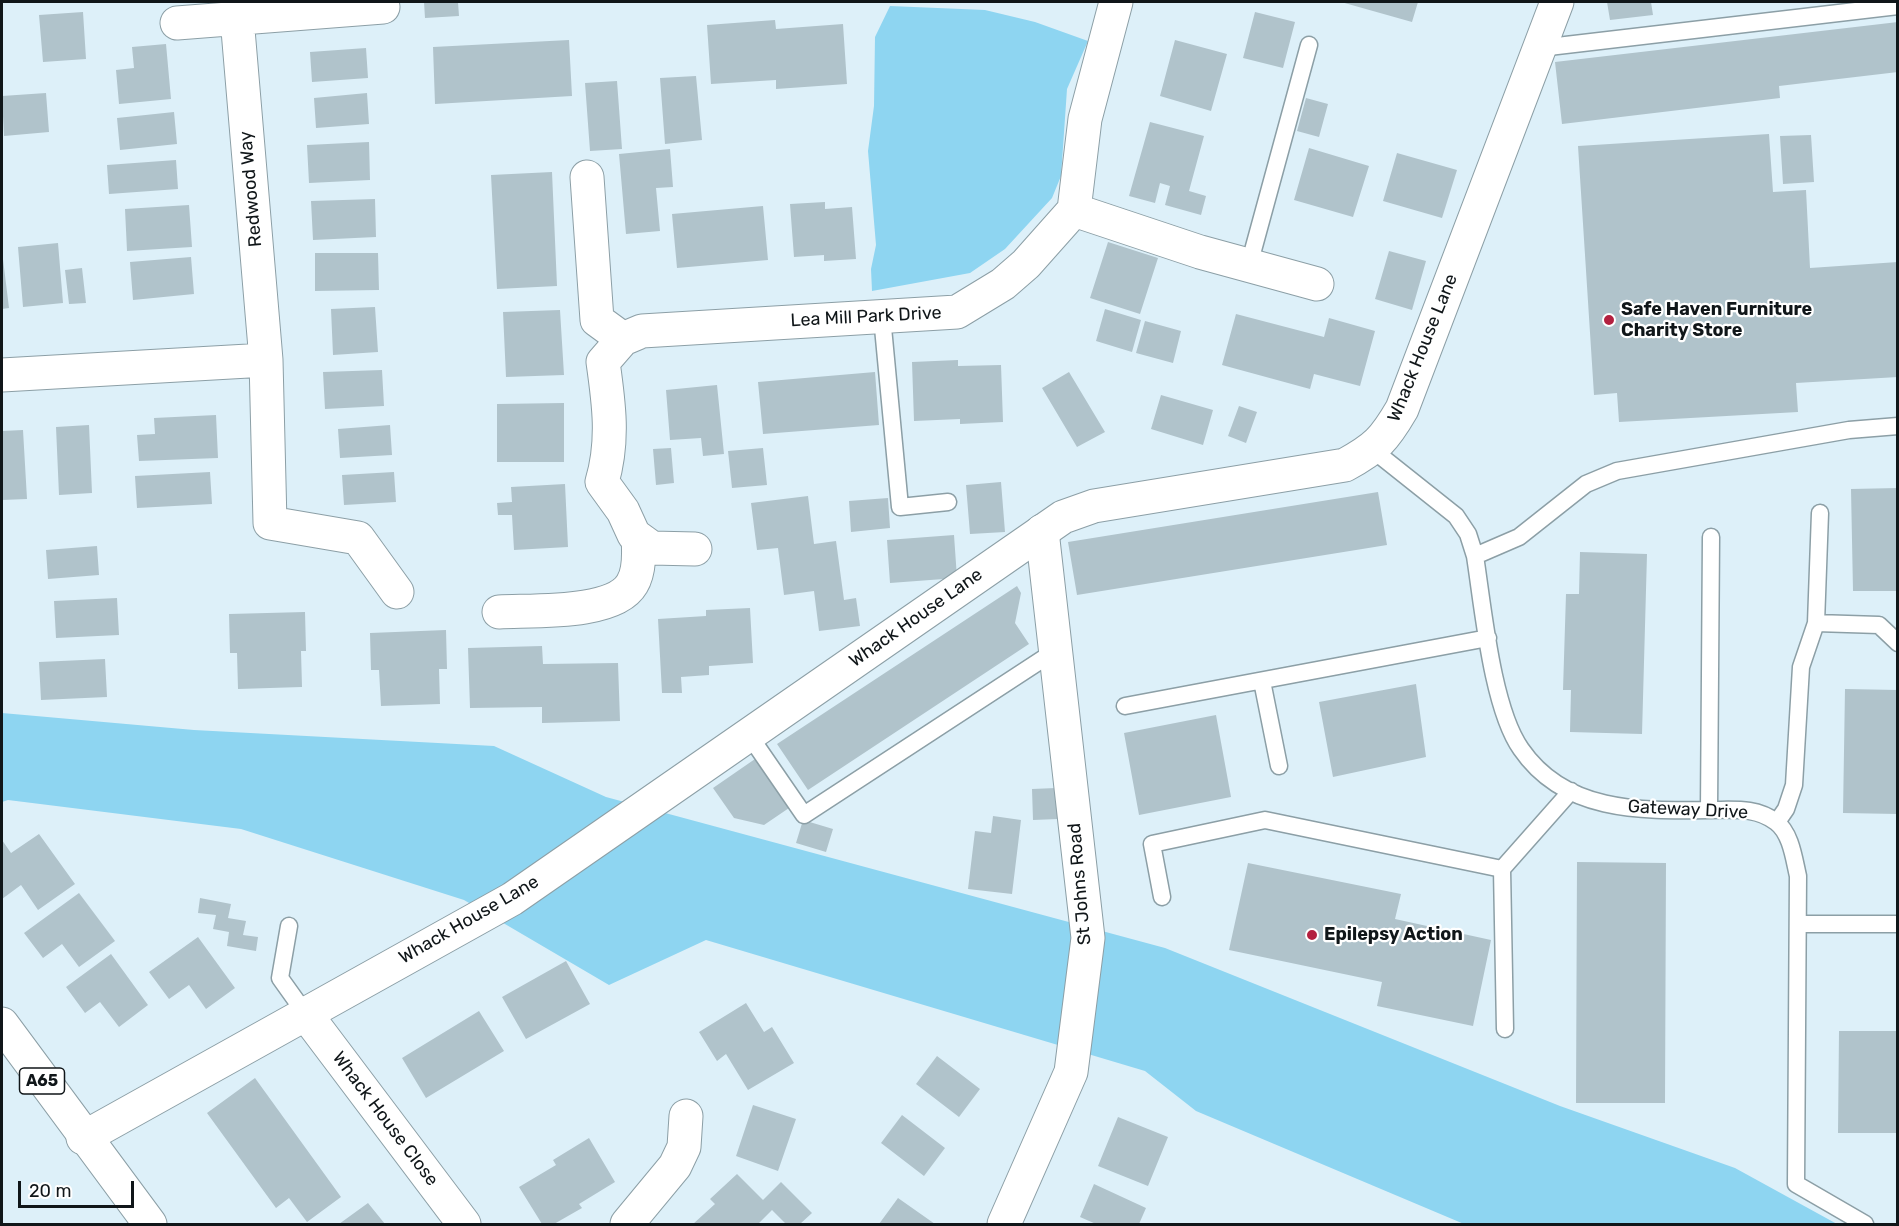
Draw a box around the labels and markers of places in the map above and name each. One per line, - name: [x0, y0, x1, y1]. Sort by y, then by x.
- place label: Safe Haven Furniture Charity Store: [1621, 299, 1812, 342]
- marker: Safe Haven Furniture Charity Store: [1602, 313, 1616, 327]
- place label: Epilepsy Action: [1324, 924, 1463, 946]
- marker: Epilepsy Action: [1305, 928, 1319, 942]

